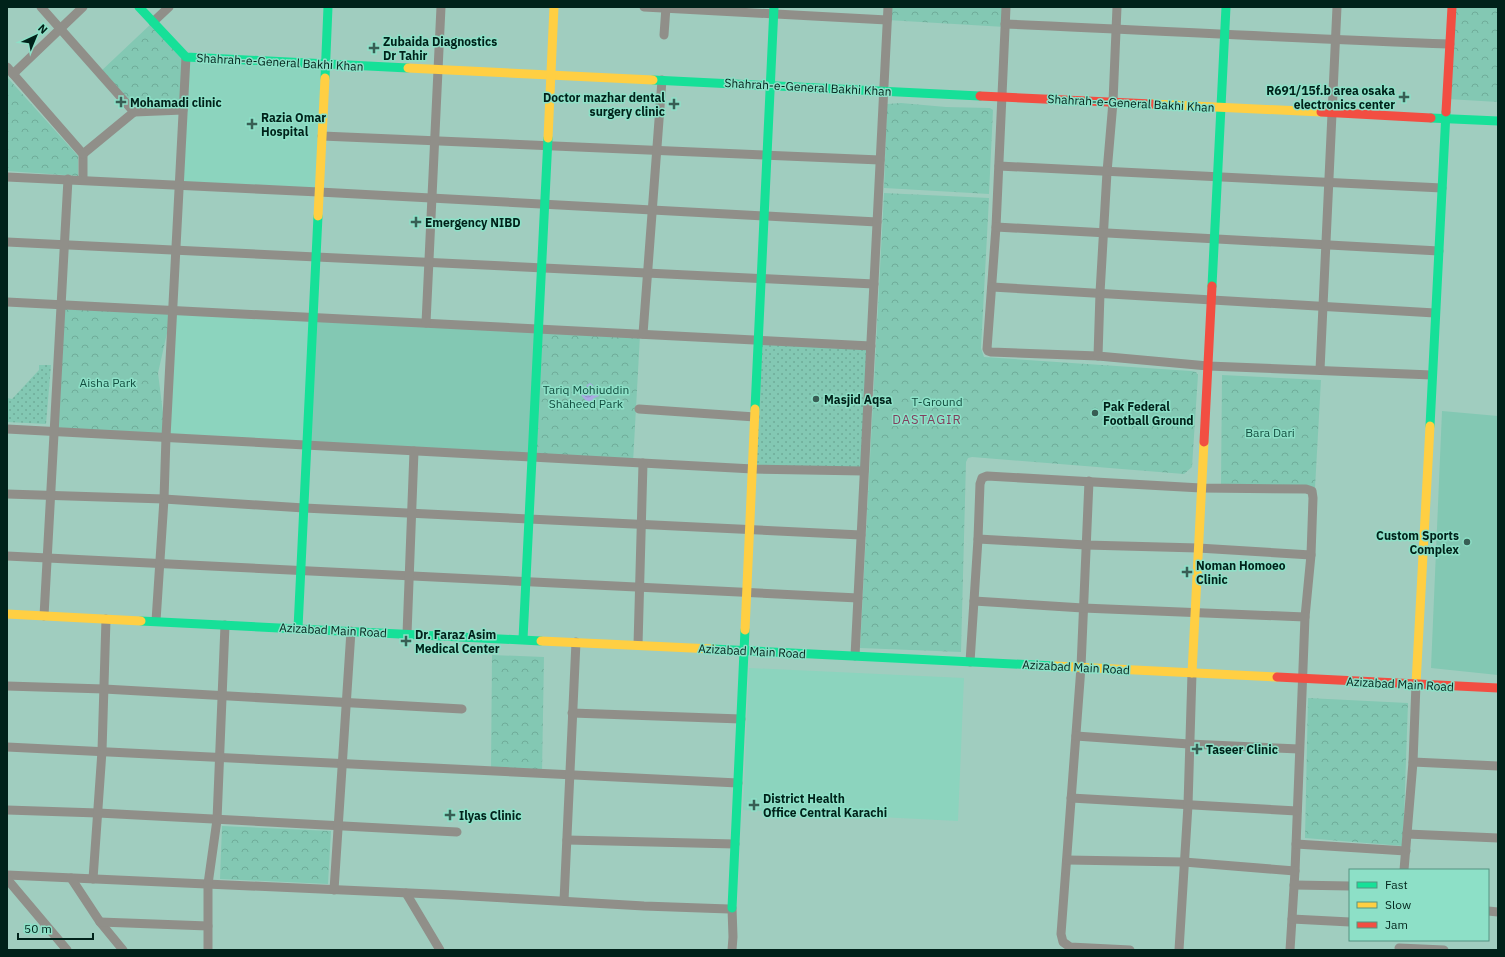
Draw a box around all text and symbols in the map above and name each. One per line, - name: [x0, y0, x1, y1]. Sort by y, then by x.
- north arrow: [16, 16, 56, 56]
- text: N: [35, 21, 51, 37]
- place label: Zubaida Diagnostics Dr Tahir: [383, 34, 497, 63]
- marker: Zubaida Diagnostics Dr Tahir: [368, 42, 380, 54]
- street label: Shahrah-e-General Bakhi Khan: [196, 50, 364, 74]
- street label: Shahrah-e-General Bakhi Khan: [724, 75, 892, 99]
- place label: R691/15f.b area osaka electronics center: [1266, 83, 1395, 112]
- place label: Doctor mazhar dental surgery clinic: [543, 90, 665, 119]
- street label: Shahrah-e-General Bakhi Khan: [1047, 91, 1215, 115]
- marker: R691/15f.b area osaka electronics center: [1398, 91, 1410, 103]
- place label: Mohamadi clinic: [130, 95, 222, 110]
- marker: Mohamadi clinic: [115, 96, 127, 108]
- marker: Doctor mazhar dental surgery clinic: [668, 98, 680, 110]
- place label: Razia Omar Hospital: [261, 110, 326, 139]
- marker: Razia Omar Hospital: [246, 118, 258, 130]
- place label: Emergency NIBD: [425, 215, 521, 230]
- marker: Emergency NIBD: [410, 216, 422, 228]
- park label: Aisha Park: [80, 375, 137, 390]
- park label: Tariq Mohiuddin Shaheed Park: [543, 382, 629, 411]
- place label: Masjid Aqsa: [824, 392, 892, 407]
- marker: Masjid Aqsa: [811, 394, 821, 404]
- park label: T-Ground: [911, 394, 963, 409]
- place label: Pak Federal Football Ground: [1103, 399, 1194, 428]
- marker: Pak Federal Football Ground: [1090, 408, 1100, 418]
- district label: DASTAGIR: [892, 411, 962, 428]
- park label: Bara Dari: [1245, 425, 1295, 440]
- place label: Custom Sports Complex: [1376, 528, 1459, 557]
- marker: Custom Sports Complex: [1462, 537, 1472, 547]
- place label: Noman Homoeo Clinic: [1196, 558, 1286, 587]
- marker: Noman Homoeo Clinic: [1181, 566, 1193, 578]
- street label: Azizabad Main Road: [279, 620, 387, 640]
- place label: Dr. Faraz Asim Medical Center: [415, 627, 500, 656]
- marker: Dr. Faraz Asim Medical Center: [400, 635, 412, 647]
- street label: Azizabad Main Road: [698, 641, 806, 661]
- street label: Azizabad Main Road: [1022, 657, 1130, 677]
- street label: Azizabad Main Road: [1346, 674, 1454, 694]
- place label: Taseer Clinic: [1206, 742, 1278, 757]
- marker: Taseer Clinic: [1191, 743, 1203, 755]
- place label: District Health Office Central Karachi: [763, 791, 887, 820]
- marker: District Health Office Central Karachi: [748, 799, 760, 811]
- place label: Ilyas Clinic: [459, 808, 521, 823]
- marker: Ilyas Clinic: [444, 809, 456, 821]
- legend: [1349, 869, 1489, 941]
- text: Fast: [1385, 877, 1408, 892]
- text: Slow: [1385, 897, 1411, 912]
- scale bar: [18, 915, 93, 941]
- text: Jam: [1385, 917, 1408, 932]
- text: 50 m: [24, 921, 52, 936]

